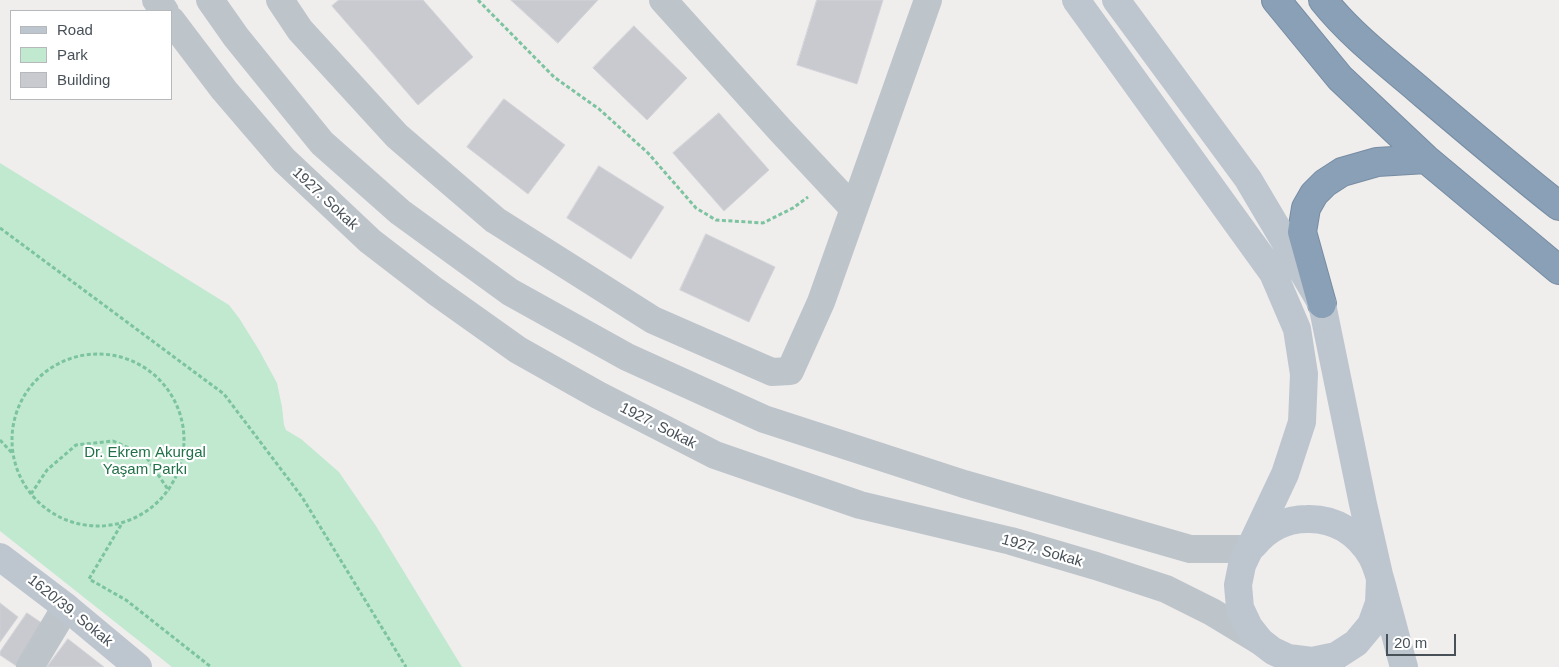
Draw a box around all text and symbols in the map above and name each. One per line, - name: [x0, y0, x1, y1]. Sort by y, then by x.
- legend: [10, 10, 172, 100]
- text: Road: [57, 21, 93, 38]
- text: Park: [57, 46, 88, 63]
- text: Building: [57, 71, 110, 88]
- street label: 1927. Sokak: [288, 164, 362, 234]
- street label: 1927. Sokak: [617, 399, 699, 453]
- park label: Dr. Ekrem Akurgal Yaşam Parkı: [84, 444, 206, 479]
- street label: 1927. Sokak: [999, 531, 1085, 571]
- street label: 1620/39. Sokak: [24, 571, 116, 651]
- scale bar: [1389, 624, 1459, 656]
- text: 20 m: [1394, 634, 1427, 651]

